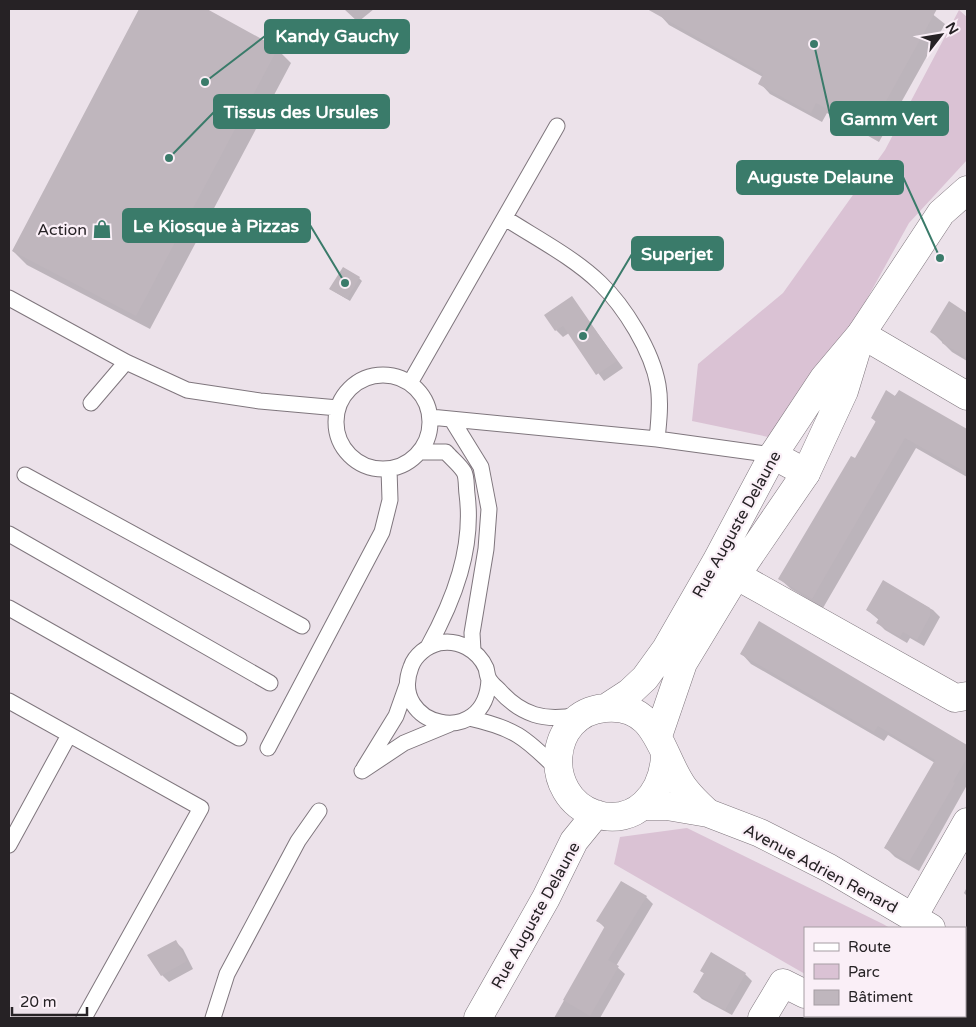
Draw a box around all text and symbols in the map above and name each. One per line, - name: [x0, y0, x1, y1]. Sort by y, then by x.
- north arrow: [916, 10, 966, 60]
- text: N: [942, 19, 962, 38]
- callout: Kandy Gauchy: [265, 20, 409, 53]
- text: Kandy Gauchy: [275, 25, 399, 47]
- callout: Tissus des Ursules: [214, 95, 389, 128]
- text: Tissus des Ursules: [223, 101, 379, 123]
- callout: Gamm Vert: [831, 102, 948, 135]
- text: Gamm Vert: [841, 108, 938, 130]
- callout: Auguste Delaune: [737, 161, 903, 194]
- text: Auguste Delaune: [747, 166, 893, 188]
- callout: Le Kiosque à Pizzas: [123, 209, 310, 242]
- text: Le Kiosque à Pizzas: [133, 215, 300, 237]
- shop icon: Action: [91, 218, 113, 240]
- place label: Action: [37, 220, 87, 240]
- callout: Superjet: [632, 237, 723, 270]
- text: Superjet: [641, 243, 713, 265]
- street label: Rue Auguste Delaune: [688, 448, 786, 601]
- street label: Avenue Adrien Renard: [740, 820, 901, 918]
- street label: Rue Auguste Delaune: [487, 839, 585, 992]
- legend: [804, 927, 966, 1017]
- text: Route: [848, 938, 891, 956]
- text: Parc: [848, 963, 880, 981]
- scale bar: [12, 984, 88, 1016]
- text: Bâtiment: [848, 988, 913, 1006]
- text: 20 m: [20, 993, 57, 1011]

